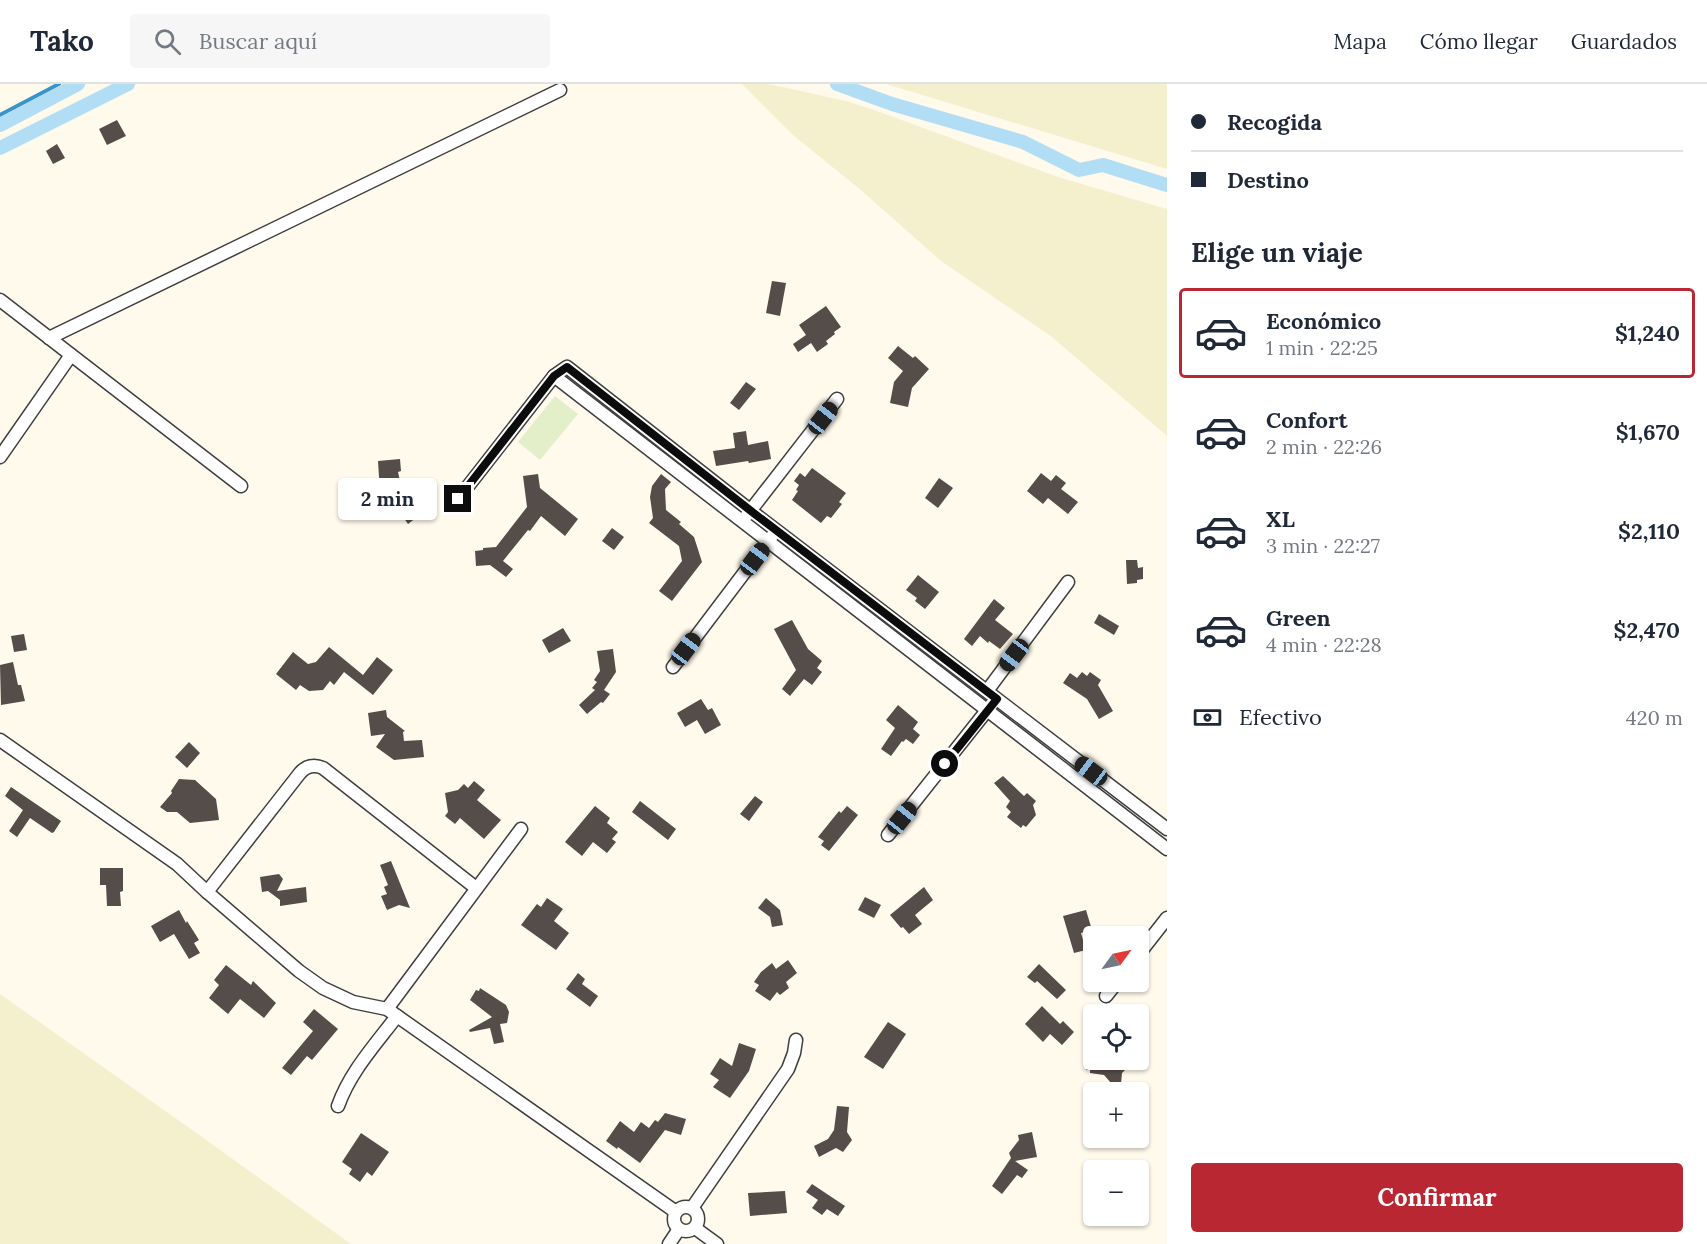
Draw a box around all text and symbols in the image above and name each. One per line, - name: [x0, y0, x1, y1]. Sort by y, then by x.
- search box: [130, 14, 550, 68]
- text: Tako: [30, 23, 94, 59]
- icon: search: [151, 25, 184, 58]
- text: Buscar aquí: [199, 27, 317, 55]
- text: Mapa: [1333, 28, 1387, 55]
- text: Cómo llegar: [1420, 28, 1538, 55]
- text: Guardados: [1571, 28, 1677, 55]
- text: Recogida: [1227, 108, 1322, 136]
- text: Destino: [1227, 166, 1309, 194]
- text: Elige un viaje: [1191, 235, 1363, 269]
- icon: car: [1194, 306, 1248, 360]
- text: Económico: [1266, 307, 1381, 335]
- text: $1,240: [1615, 319, 1680, 347]
- text: 1 min · 22:25: [1266, 335, 1378, 360]
- car: [805, 398, 841, 438]
- icon: car: [1194, 405, 1248, 459]
- text: Confort: [1266, 406, 1348, 434]
- text: $1,670: [1616, 418, 1680, 446]
- text: 2 min · 22:26: [1266, 434, 1382, 459]
- callout: 2 min: [338, 478, 437, 520]
- route end: [444, 485, 471, 512]
- text: 2 min: [361, 486, 414, 511]
- icon: car: [1194, 504, 1248, 558]
- text: XL: [1266, 505, 1295, 533]
- text: $2,110: [1618, 517, 1680, 545]
- text: 3 min · 22:27: [1266, 533, 1380, 558]
- car: [737, 539, 773, 579]
- icon: car: [1194, 603, 1248, 657]
- text: Green: [1266, 604, 1331, 632]
- text: $2,470: [1613, 616, 1680, 644]
- car: [668, 629, 704, 669]
- text: 4 min · 22:28: [1266, 632, 1382, 657]
- car: [996, 635, 1032, 675]
- icon: cash: [1191, 701, 1224, 734]
- text: Efectivo: [1239, 703, 1322, 731]
- text: 420 m: [1626, 705, 1683, 730]
- route start: [931, 750, 958, 777]
- car: [1071, 753, 1111, 789]
- car: [884, 798, 920, 838]
- north arrow: [1083, 926, 1149, 992]
- map controls: [1083, 926, 1149, 1226]
- button: locate: [1083, 1004, 1149, 1070]
- button: +: [1083, 1082, 1149, 1148]
- button: −: [1083, 1160, 1149, 1226]
- button: Confirmar: [1191, 1163, 1683, 1232]

